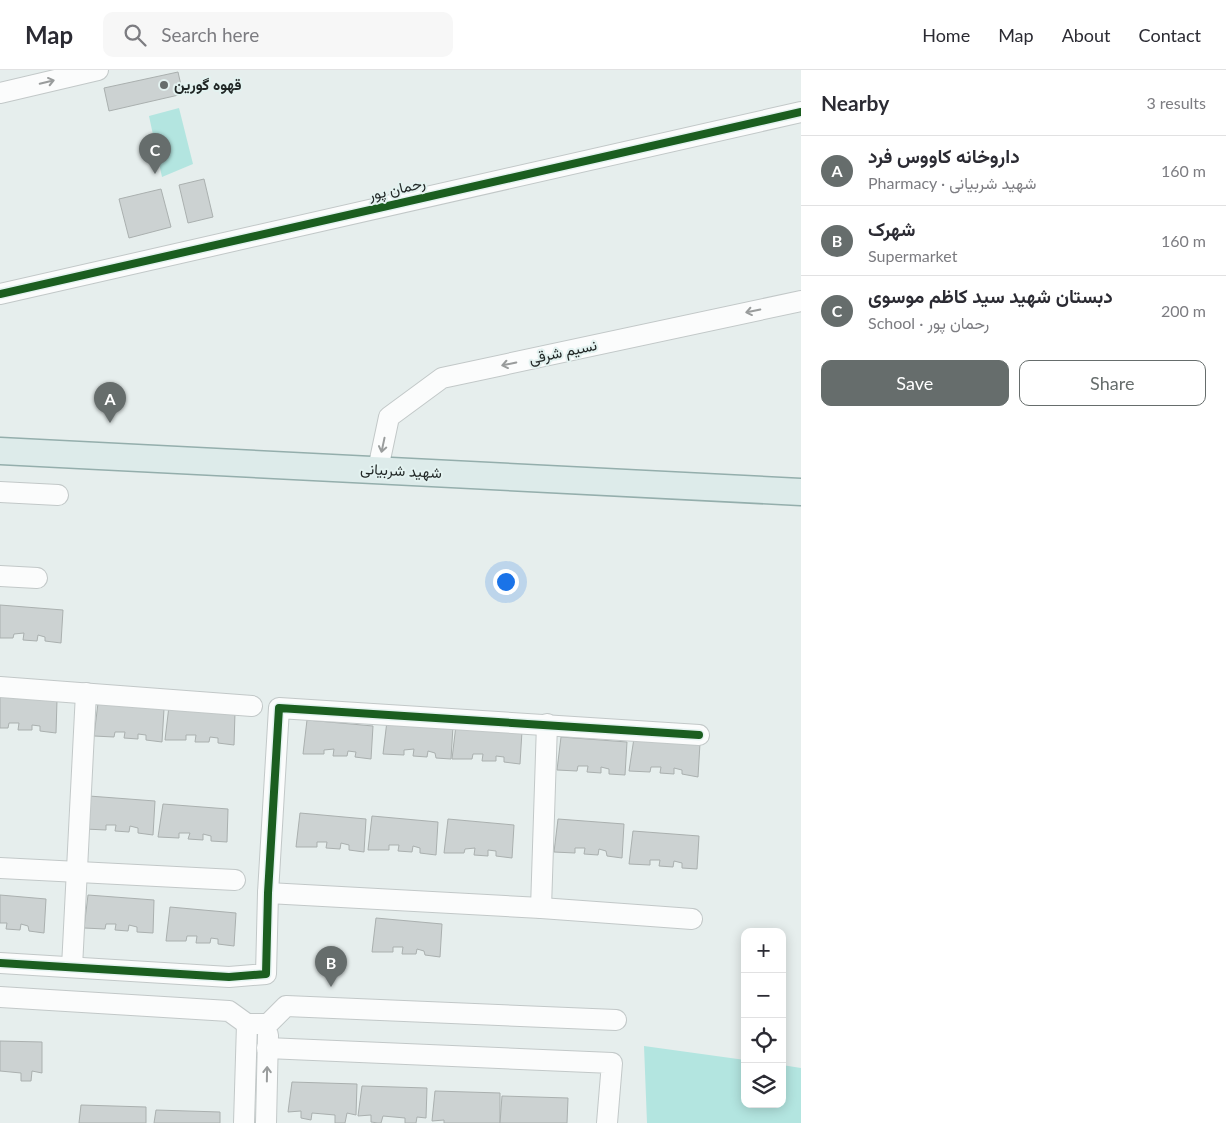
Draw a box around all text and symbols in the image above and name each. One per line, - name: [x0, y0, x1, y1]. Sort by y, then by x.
- search box: [103, 12, 453, 57]
- text: Map: [25, 20, 73, 49]
- icon: search: [121, 21, 149, 49]
- text: Search here: [161, 23, 259, 46]
- text: Home: [922, 24, 970, 46]
- text: Map: [998, 24, 1034, 46]
- text: About: [1062, 24, 1111, 46]
- text: Contact: [1139, 24, 1201, 46]
- place label: قهوه گورین: [174, 75, 242, 94]
- one-way arrow: [39, 77, 55, 86]
- marker: قهوه گورین: [158, 79, 170, 91]
- text: Nearby: [821, 90, 889, 115]
- text: 3 results: [1146, 93, 1206, 112]
- pin: C: [139, 133, 171, 174]
- text: داروخانه کاووس فرد: [868, 144, 1020, 167]
- text: A: [831, 161, 843, 180]
- text: 160 m: [1161, 161, 1206, 180]
- street label: رحمان پور: [366, 173, 427, 205]
- text: Pharmacy · شهید شربیانی: [868, 173, 1036, 192]
- text: شهرک: [868, 217, 915, 240]
- text: B: [832, 231, 842, 250]
- text: 160 m: [1161, 231, 1206, 250]
- text: Supermarket: [868, 246, 957, 265]
- text: دبستان شهید سید کاظم موسوی: [868, 284, 1113, 307]
- text: C: [832, 301, 842, 320]
- text: 200 m: [1161, 301, 1206, 320]
- one-way arrow: [746, 307, 762, 316]
- text: School · رحمان پور: [868, 313, 989, 332]
- street label: نسیم شرقی: [527, 335, 599, 369]
- one-way arrow: [501, 360, 517, 369]
- button: Save: [821, 360, 1009, 406]
- button: Share: [1019, 360, 1206, 406]
- pin: A: [94, 382, 126, 423]
- one-way arrow: [378, 436, 387, 452]
- street label: شهید شربیانی: [360, 459, 442, 483]
- your location: [493, 569, 519, 595]
- map controls: [741, 928, 786, 1108]
- button: +: [741, 928, 786, 973]
- pin: B: [315, 946, 347, 987]
- button: −: [741, 973, 786, 1018]
- button: locate: [741, 1018, 786, 1063]
- button: layers: [741, 1063, 786, 1108]
- one-way arrow: [262, 1067, 272, 1083]

